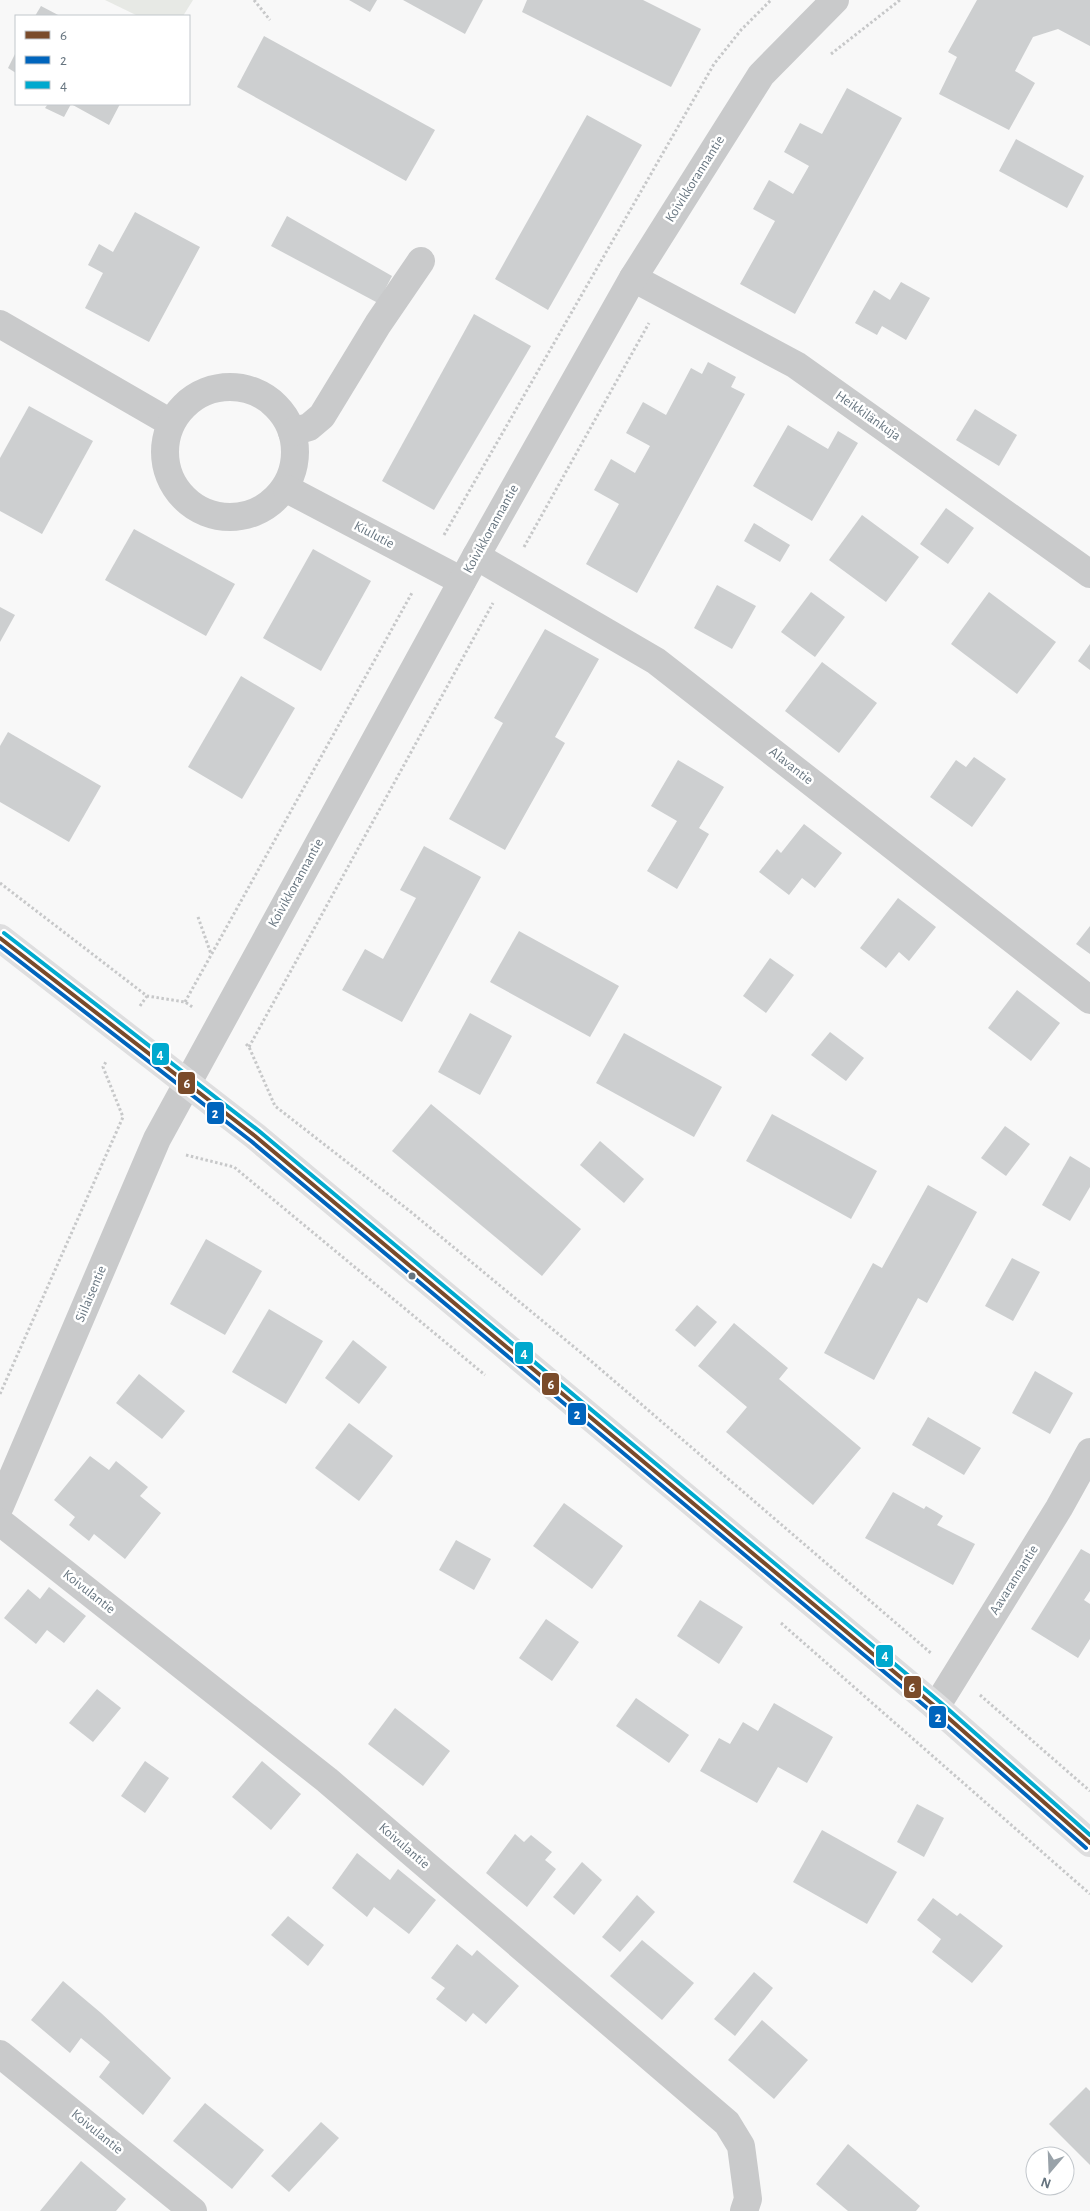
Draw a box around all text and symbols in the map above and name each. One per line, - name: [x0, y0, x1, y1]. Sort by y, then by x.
- legend: [15, 15, 190, 105]
- text: 6: [60, 28, 67, 43]
- text: 2: [60, 53, 67, 68]
- text: 4: [60, 78, 67, 93]
- street label: Koivikkorannantie: [663, 133, 727, 225]
- street label: Heikkilänkuja: [833, 388, 904, 444]
- street label: Koivikkorannantie: [461, 482, 521, 576]
- street label: Kiulutie: [352, 519, 396, 551]
- street label: Alavantie: [766, 745, 816, 787]
- street label: Koivikkorannantie: [266, 836, 326, 930]
- line badge: 4: [151, 1042, 170, 1066]
- text: 4: [156, 1048, 164, 1062]
- line badge: 6: [177, 1071, 196, 1095]
- text: 6: [184, 1077, 191, 1091]
- line badge: 2: [206, 1101, 225, 1125]
- text: 2: [212, 1107, 219, 1121]
- street label: Siilaisentie: [73, 1264, 109, 1324]
- unlabelled marker: [407, 1271, 417, 1281]
- line badge: 4: [514, 1341, 534, 1365]
- text: 4: [520, 1347, 528, 1361]
- line badge: 6: [541, 1372, 560, 1396]
- text: 6: [548, 1378, 555, 1392]
- line badge: 2: [567, 1402, 587, 1426]
- text: 2: [574, 1408, 581, 1422]
- street label: Aavarannantie: [987, 1543, 1041, 1617]
- street label: Koivulantie: [60, 1567, 118, 1617]
- line badge: 4: [875, 1644, 894, 1668]
- text: 4: [881, 1649, 889, 1663]
- line badge: 6: [903, 1675, 922, 1699]
- text: 6: [909, 1681, 916, 1695]
- line badge: 2: [928, 1705, 947, 1729]
- text: 2: [935, 1711, 942, 1725]
- street label: Koivulantie: [376, 1820, 432, 1872]
- street label: Koivulantie: [69, 2107, 125, 2157]
- north arrow: [1025, 2146, 1075, 2196]
- text: N: [1039, 2174, 1053, 2191]

